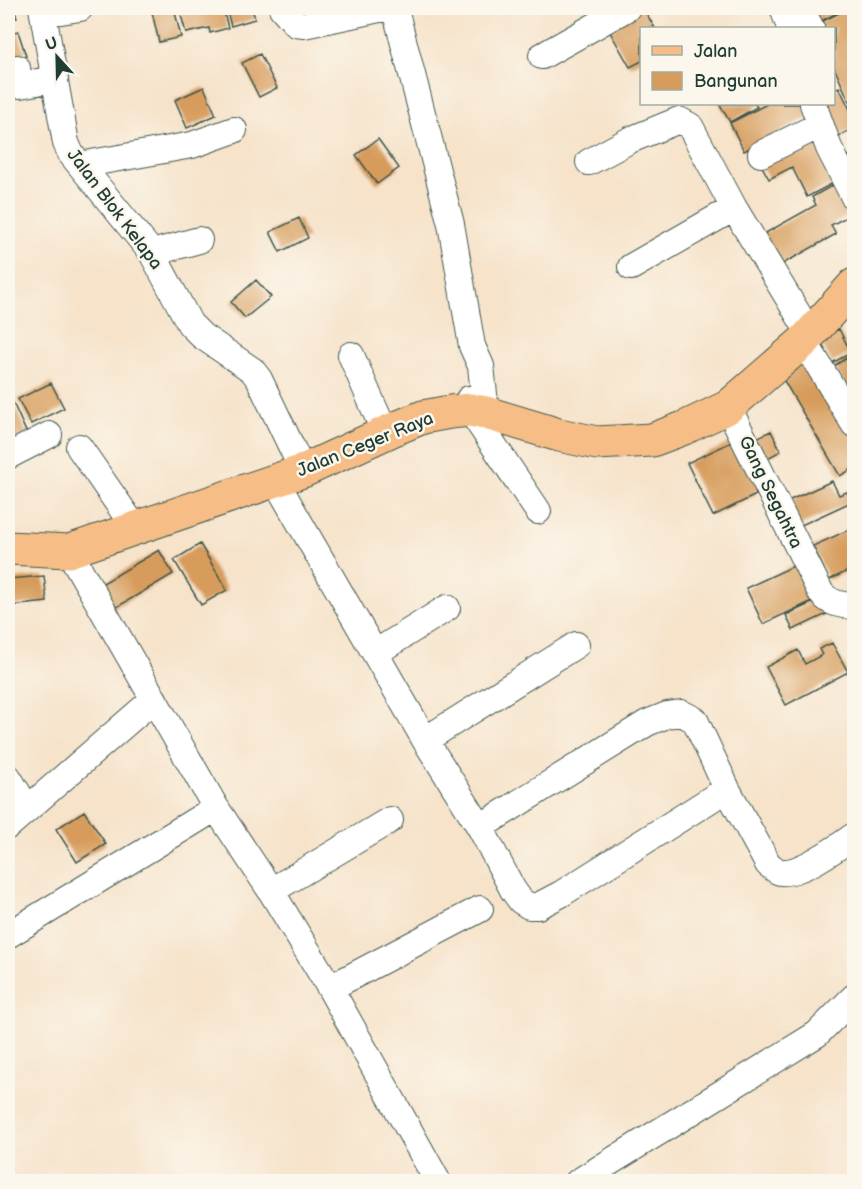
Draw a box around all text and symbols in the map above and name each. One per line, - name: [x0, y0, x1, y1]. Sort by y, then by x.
- north arrow: [27, 27, 87, 87]
- legend: [640, 27, 835, 105]
- text: U: [43, 34, 61, 55]
- text: Jalan: [694, 41, 737, 62]
- text: Bangunan: [694, 71, 778, 92]
- street label: Jalan Blok Kelapa: [63, 145, 167, 274]
- street label: Jalan Ceger Raya: [294, 408, 436, 481]
- street label: Gang Segahtra: [734, 432, 807, 552]

